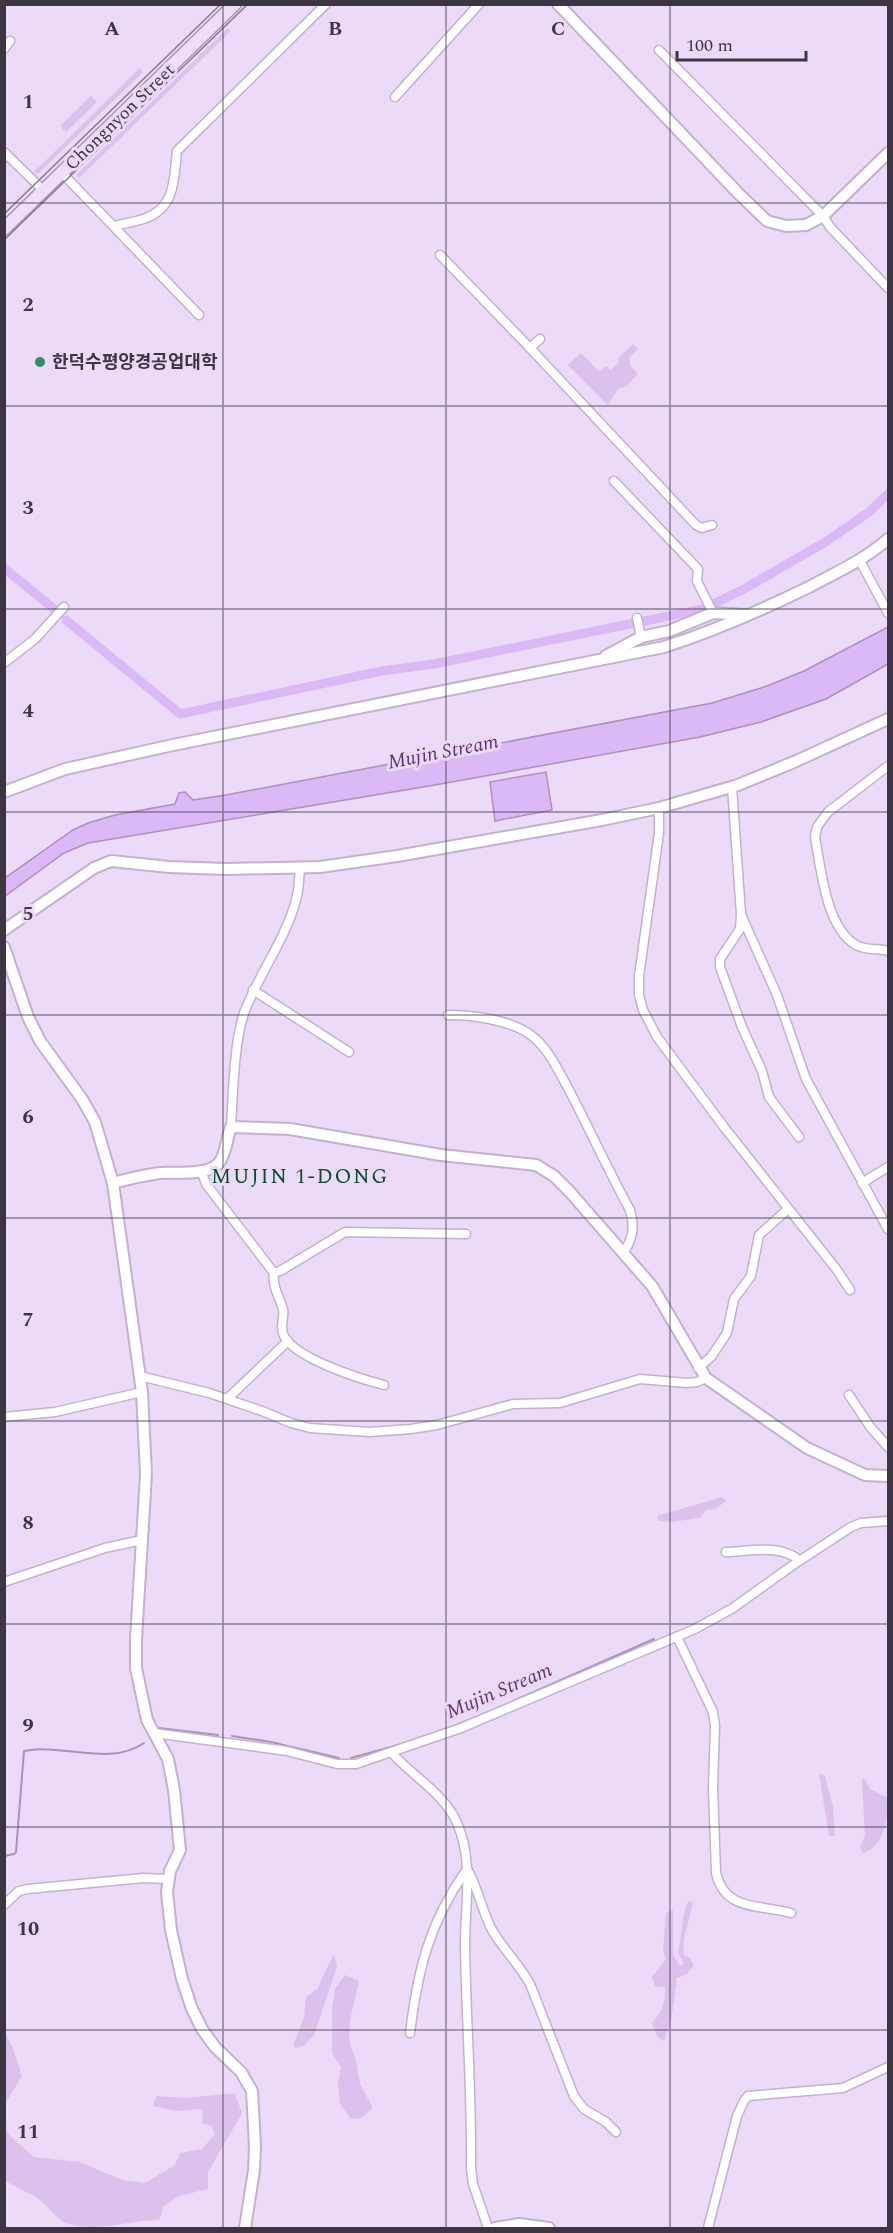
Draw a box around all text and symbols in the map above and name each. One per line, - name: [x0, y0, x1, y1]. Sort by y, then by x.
- text: A: [104, 14, 120, 44]
- text: B: [328, 14, 342, 44]
- text: C: [551, 14, 565, 44]
- scale bar: [677, 24, 806, 62]
- text: 100 m: [686, 32, 733, 59]
- street label: Chongnyon Street: [59, 57, 181, 177]
- text: 1: [22, 87, 34, 117]
- text: 2: [22, 290, 34, 320]
- place label: 한덕수평양경공업대학: [52, 349, 218, 376]
- marker: 한덕수평양경공업대학: [33, 355, 47, 369]
- text: 3: [22, 493, 34, 523]
- text: 4: [22, 696, 34, 726]
- water label: Mujin Stream: [385, 726, 502, 777]
- text: 5: [22, 899, 34, 929]
- text: 6: [22, 1102, 34, 1132]
- district label: MUJIN 1-DONG: [211, 1161, 389, 1193]
- text: 7: [22, 1305, 34, 1335]
- text: 8: [22, 1508, 34, 1538]
- water label: Mujin Stream: [441, 1655, 557, 1727]
- text: 9: [22, 1711, 34, 1741]
- text: 10: [17, 1914, 39, 1944]
- text: 11: [17, 2117, 39, 2147]

